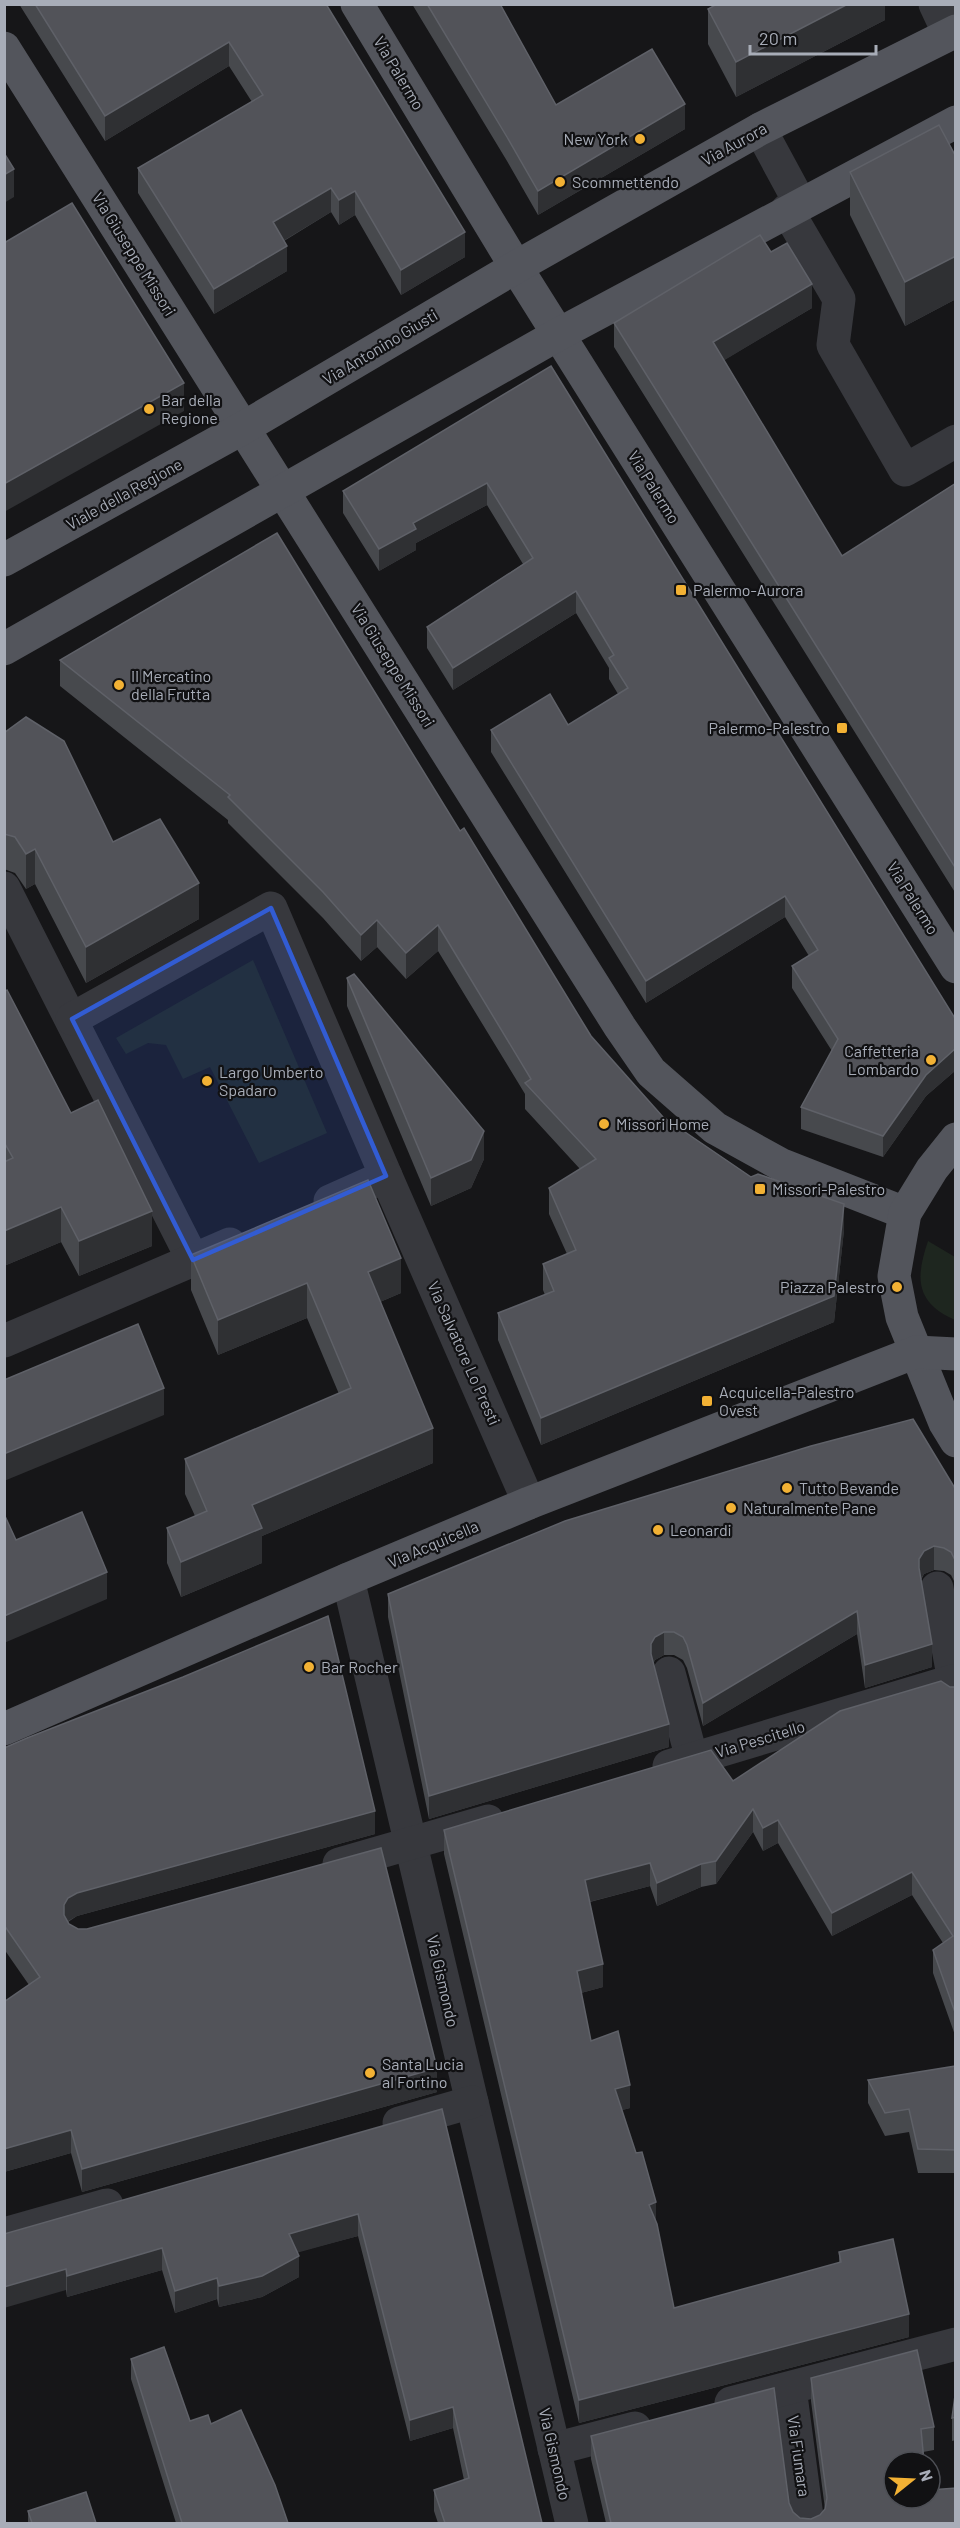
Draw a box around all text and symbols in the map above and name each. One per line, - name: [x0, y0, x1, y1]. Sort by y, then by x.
- scale bar: [750, 18, 876, 56]
- text: 20 m: [759, 27, 797, 49]
- street label: Via Palermo: [370, 33, 429, 113]
- street label: Via Aurora: [698, 118, 770, 169]
- place label: New York: [563, 129, 628, 148]
- marker: New York: [633, 132, 647, 146]
- place label: Scommettendo: [572, 172, 679, 191]
- marker: Scommettendo: [553, 175, 567, 189]
- street label: Via Giuseppe Missori: [89, 188, 180, 319]
- street label: Via Antonino Giusti: [319, 305, 441, 388]
- place label: Bar della Regione: [161, 390, 221, 427]
- marker: Bar della Regione: [142, 402, 156, 416]
- street label: Via Palermo: [625, 447, 684, 527]
- street label: Viale della Regione: [62, 454, 185, 533]
- place label: Palermo-Aurora: [693, 580, 804, 599]
- marker: Palermo-Aurora: [674, 583, 688, 597]
- street label: Via Giuseppe Missori: [348, 599, 439, 730]
- place label: Il Mercatino della Frutta: [131, 666, 211, 703]
- marker: Il Mercatino della Frutta: [112, 678, 126, 692]
- place label: Palermo-Palestro: [709, 718, 830, 737]
- marker: Palermo-Palestro: [835, 721, 849, 735]
- street label: Via Palermo: [884, 858, 943, 938]
- place label: Caffetteria Lombardo: [844, 1041, 919, 1078]
- marker: Caffetteria Lombardo: [924, 1053, 938, 1067]
- place label: Largo Umberto Spadaro: [219, 1062, 323, 1099]
- marker: Largo Umberto Spadaro: [200, 1074, 214, 1088]
- place label: Missori Home: [616, 1114, 709, 1133]
- marker: Missori Home: [597, 1117, 611, 1131]
- place label: Missori-Palestro: [772, 1179, 885, 1198]
- marker: Missori-Palestro: [753, 1182, 767, 1196]
- place label: Piazza Palestro: [780, 1277, 885, 1296]
- street label: Via Salvatore Lo Presti: [424, 1278, 505, 1428]
- marker: Piazza Palestro: [890, 1280, 904, 1294]
- place label: Acquicella-Palestro Ovest: [719, 1382, 855, 1419]
- marker: Acquicella-Palestro Ovest: [700, 1394, 714, 1408]
- place label: Tutto Bevande: [799, 1478, 899, 1497]
- marker: Tutto Bevande: [780, 1481, 794, 1495]
- place label: Naturalmente Pane: [743, 1498, 876, 1517]
- marker: Naturalmente Pane: [724, 1501, 738, 1515]
- street label: Via Acquicella: [385, 1516, 481, 1571]
- place label: Leonardi: [670, 1520, 732, 1539]
- marker: Leonardi: [651, 1523, 665, 1537]
- place label: Bar Rocher: [321, 1657, 398, 1676]
- marker: Bar Rocher: [302, 1660, 316, 1674]
- street label: Via Pescitello: [713, 1716, 807, 1761]
- street label: Via Gismondo: [424, 1933, 463, 2029]
- place label: Santa Lucia al Fortino: [382, 2054, 464, 2091]
- marker: Santa Lucia al Fortino: [363, 2066, 377, 2080]
- street label: Via Gismondo: [536, 2406, 575, 2502]
- street label: Via Fiumara: [784, 2414, 815, 2498]
- north arrow: [882, 2450, 942, 2510]
- text: N: [916, 2467, 937, 2483]

